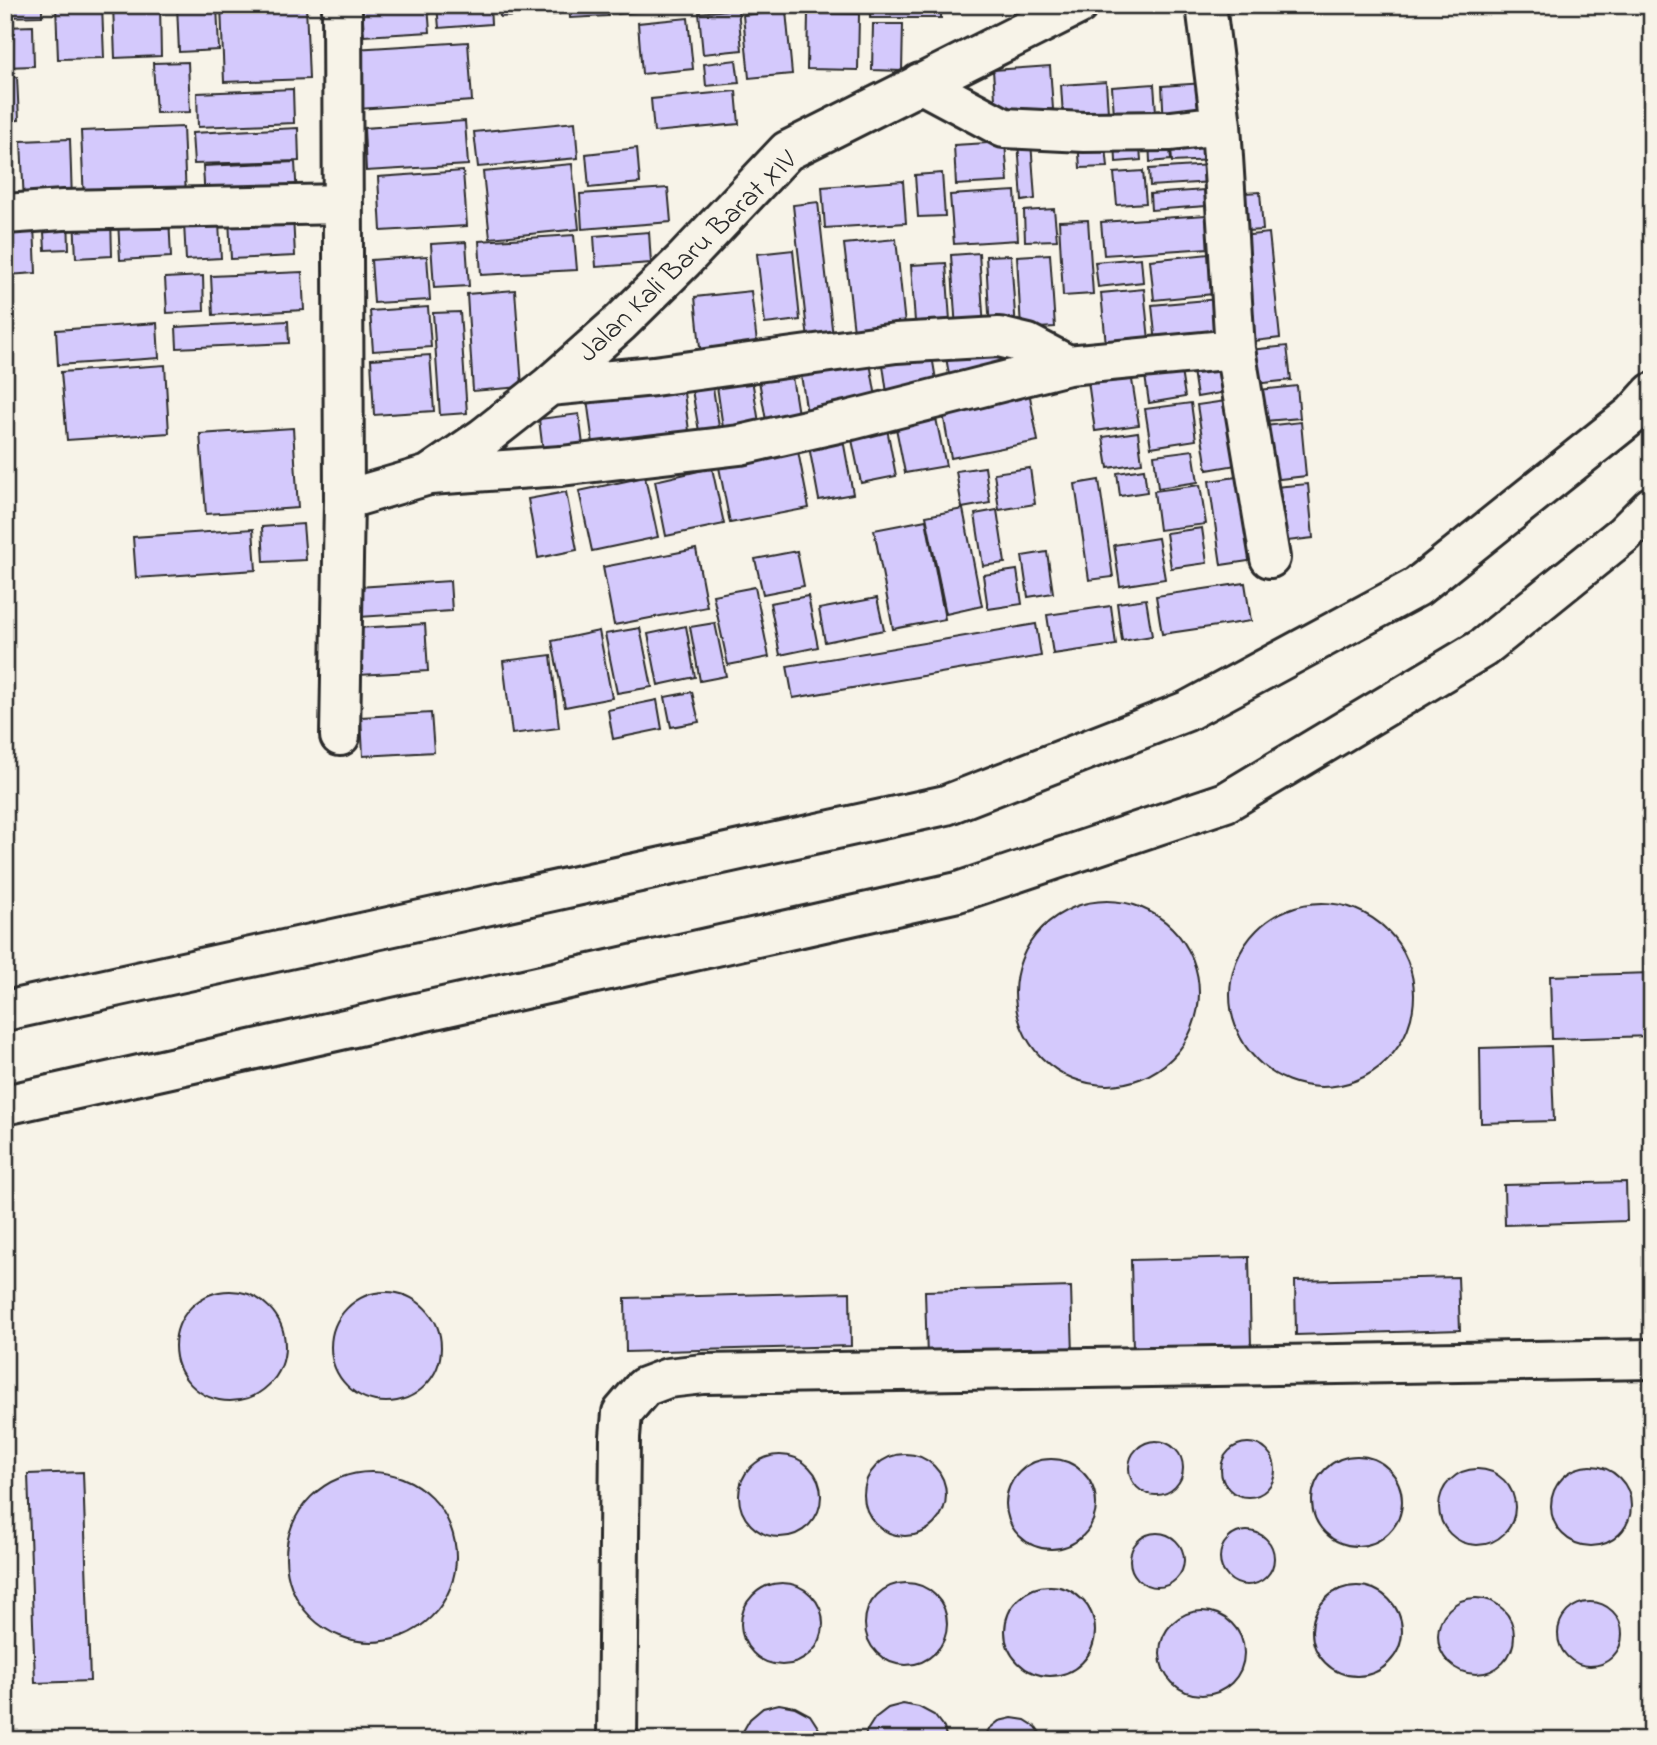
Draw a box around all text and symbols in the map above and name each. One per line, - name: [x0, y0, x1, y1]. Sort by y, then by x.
- street label: Jalan Kali Baru Barat XIV: [570, 141, 808, 373]

